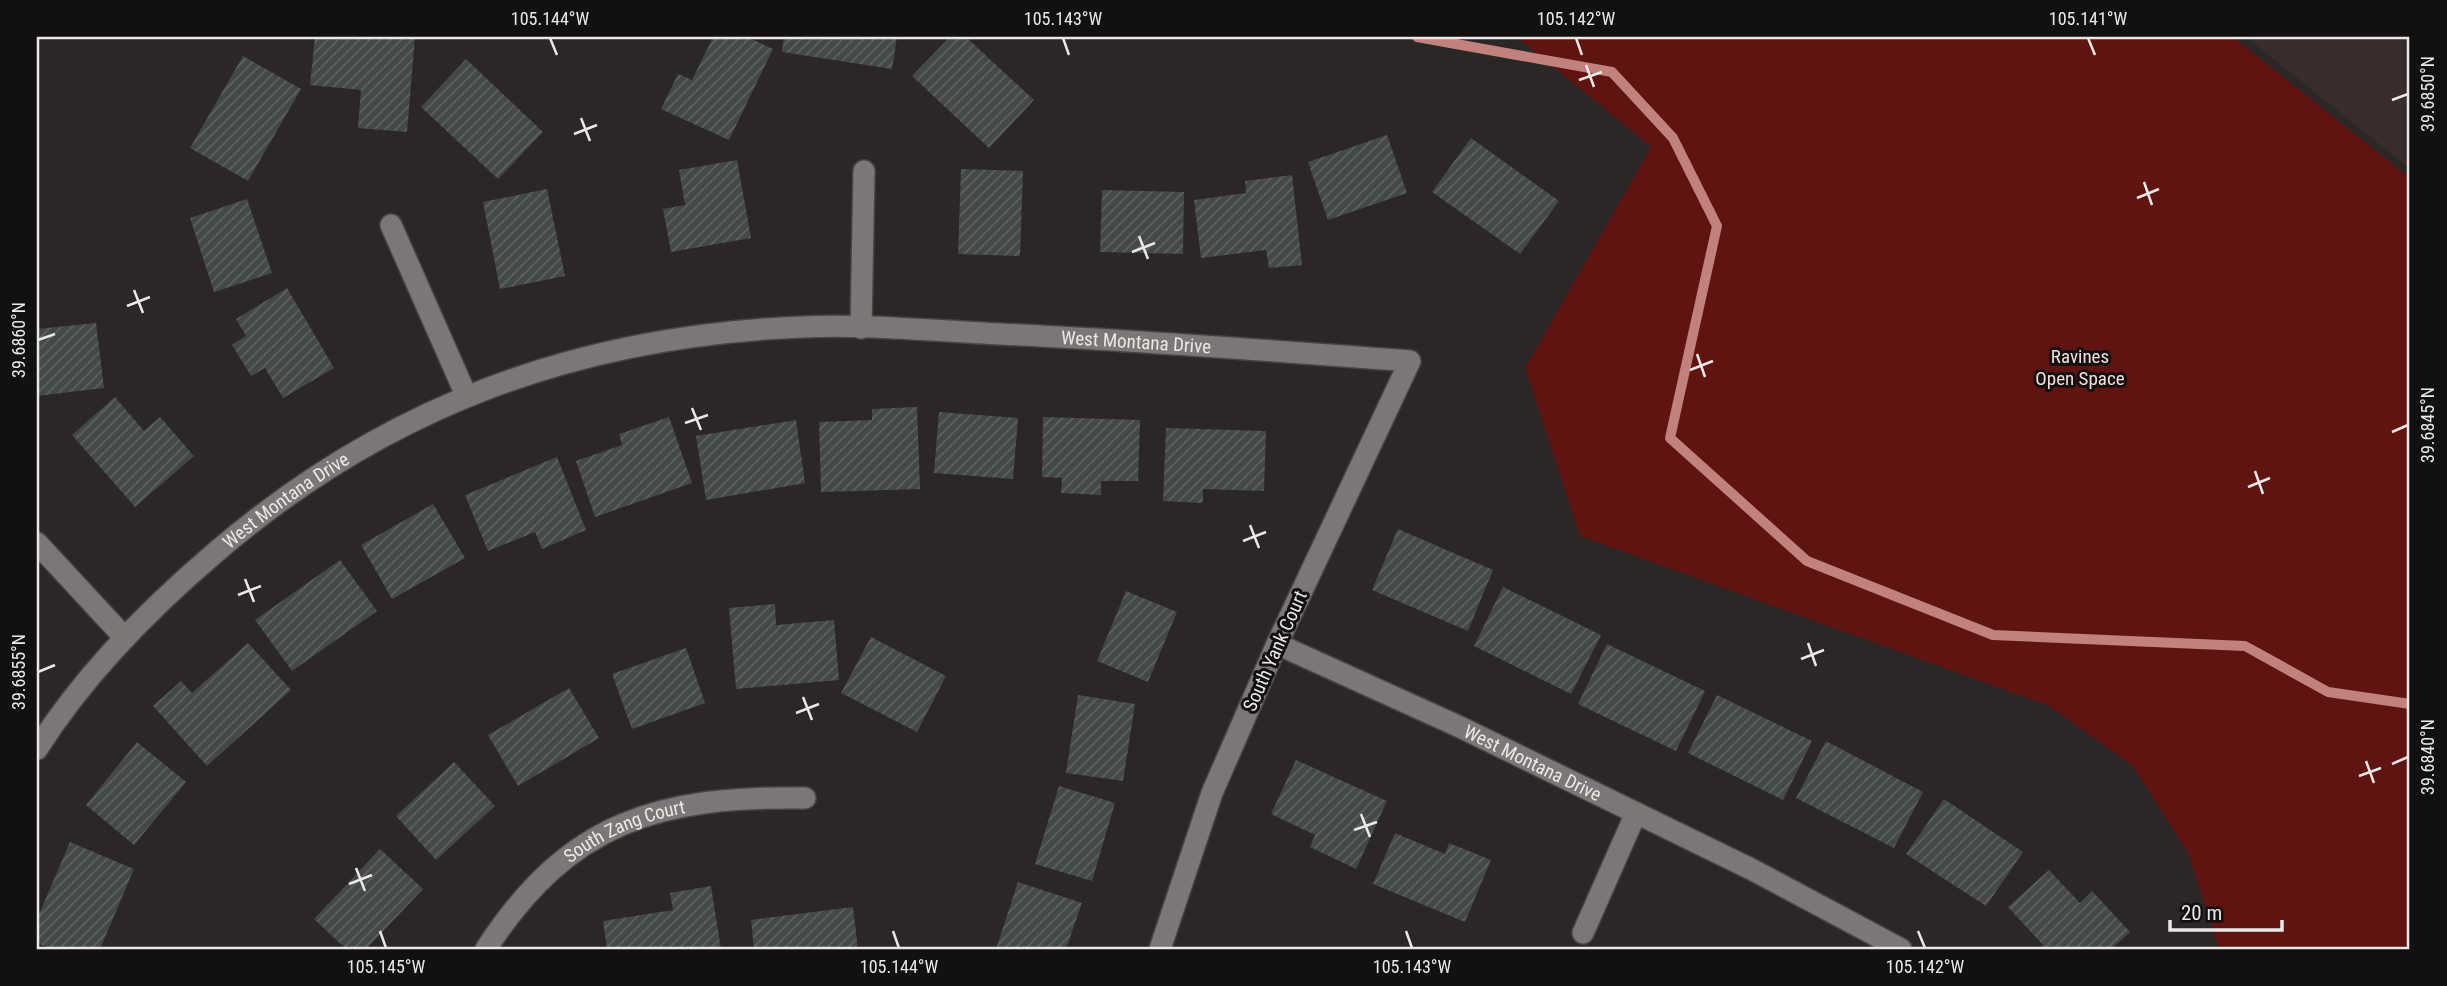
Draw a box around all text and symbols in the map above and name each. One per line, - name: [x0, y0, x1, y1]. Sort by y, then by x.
- text: 105.144°W: [511, 8, 590, 29]
- text: 105.143°W: [1024, 8, 1103, 29]
- text: 105.142°W: [1537, 8, 1616, 29]
- text: 105.141°W: [2049, 8, 2128, 29]
- text: 39.6850°N: [2417, 56, 2438, 132]
- text: 39.6860°N: [8, 302, 29, 378]
- street label: West Montana Drive: [1060, 326, 1212, 358]
- park label: Ravines Open Space: [2035, 345, 2125, 390]
- text: 39.6845°N: [2417, 387, 2438, 463]
- street label: West Montana Drive: [218, 447, 353, 553]
- street label: South Yank Court: [1238, 587, 1312, 715]
- text: 39.6855°N: [8, 634, 29, 710]
- street label: West Montana Drive: [1460, 719, 1605, 806]
- text: 39.6840°N: [2417, 719, 2438, 795]
- street label: South Zang Court: [559, 795, 687, 867]
- scale bar: [2170, 888, 2282, 932]
- text: 20 m: [2181, 901, 2222, 925]
- text: 105.145°W: [347, 956, 426, 977]
- text: 105.144°W: [860, 956, 939, 977]
- text: 105.143°W: [1373, 956, 1452, 977]
- text: 105.142°W: [1886, 956, 1965, 977]

